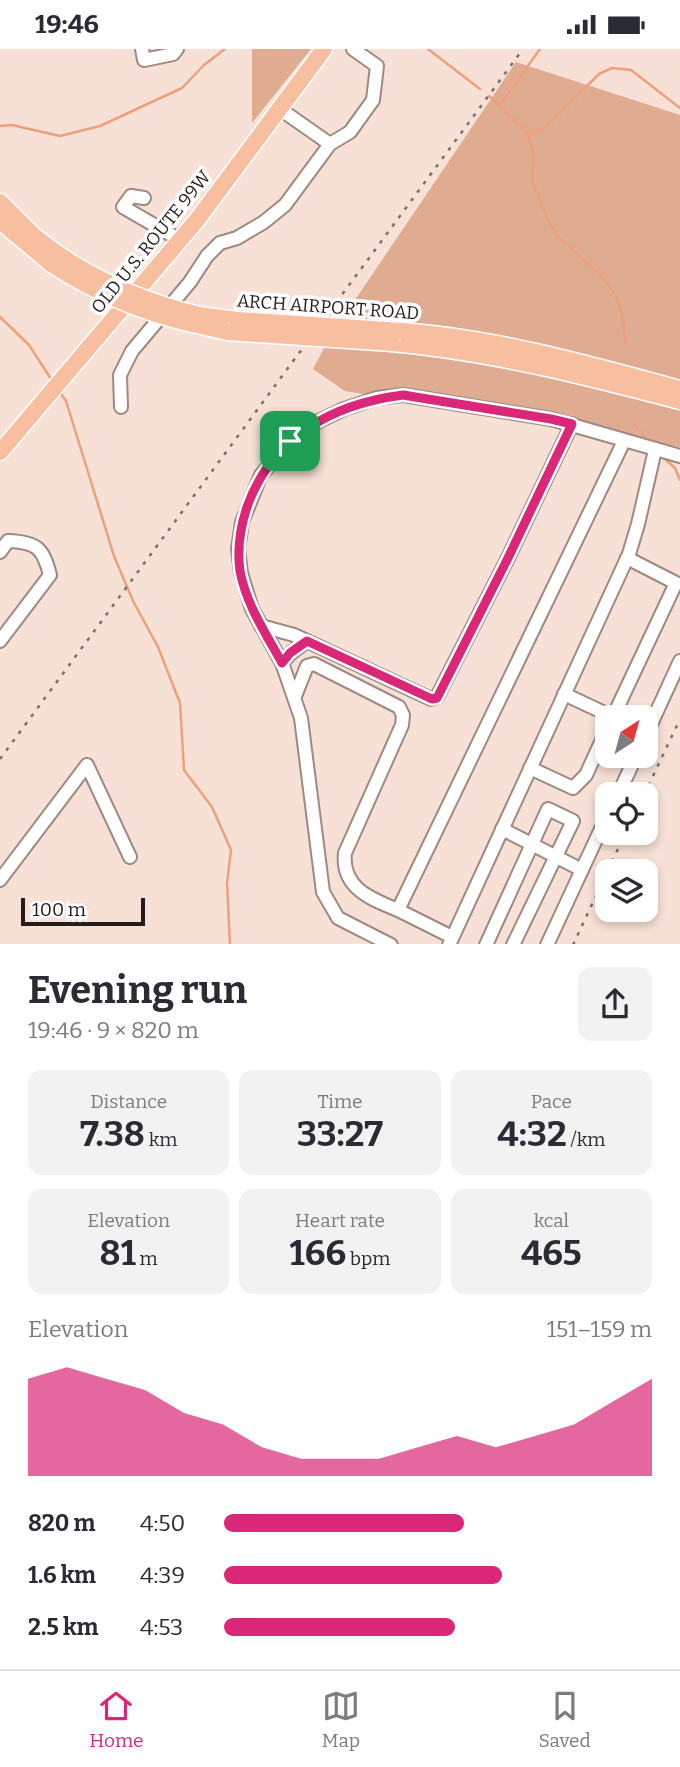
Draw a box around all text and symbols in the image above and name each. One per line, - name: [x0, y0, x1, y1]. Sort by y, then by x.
- text: 19:46: [35, 9, 99, 40]
- street label: OLD U.S. ROUTE 99W: [87, 166, 216, 318]
- street label: ARCH AIRPORT ROAD: [236, 290, 420, 324]
- pin: [260, 411, 320, 471]
- icon: arrive: [271, 422, 309, 460]
- north arrow: [595, 705, 658, 768]
- map controls: [595, 705, 658, 922]
- button: locate: [595, 782, 658, 845]
- button: layers: [595, 859, 658, 922]
- scale bar: [21, 895, 145, 927]
- text: 100 m: [32, 898, 86, 921]
- text: Evening run: [28, 967, 247, 1013]
- button: share: [578, 967, 652, 1041]
- text: 19:46 · 9 × 820 m: [28, 1016, 199, 1044]
- text: Distance: [90, 1090, 167, 1113]
- text: Time: [318, 1090, 362, 1113]
- text: Pace: [531, 1090, 572, 1113]
- text: 7.38: [80, 1113, 145, 1155]
- text: 33:27: [297, 1113, 383, 1155]
- text: 4:32: [497, 1113, 567, 1155]
- text: km: [145, 1128, 177, 1151]
- text: /km: [567, 1128, 605, 1151]
- text: Elevation: [87, 1209, 170, 1232]
- text: Heart rate: [295, 1209, 385, 1232]
- text: kcal: [534, 1209, 569, 1232]
- text: 81: [100, 1232, 136, 1274]
- text: 166: [290, 1232, 346, 1274]
- text: 465: [521, 1232, 582, 1274]
- text: m: [136, 1247, 158, 1270]
- text: bpm: [346, 1247, 390, 1270]
- text: Elevation: [28, 1315, 128, 1343]
- text: 151–159 m: [547, 1315, 652, 1343]
- text: 820 m: [28, 1509, 95, 1537]
- text: 4:50: [140, 1509, 185, 1537]
- text: 1.6 km: [28, 1561, 96, 1589]
- text: 4:39: [140, 1561, 185, 1589]
- text: 2.5 km: [28, 1613, 98, 1641]
- text: 4:53: [140, 1613, 183, 1641]
- tab: Home: [89, 1687, 143, 1752]
- tab: Map: [322, 1687, 360, 1752]
- tab: Saved: [539, 1687, 591, 1752]

